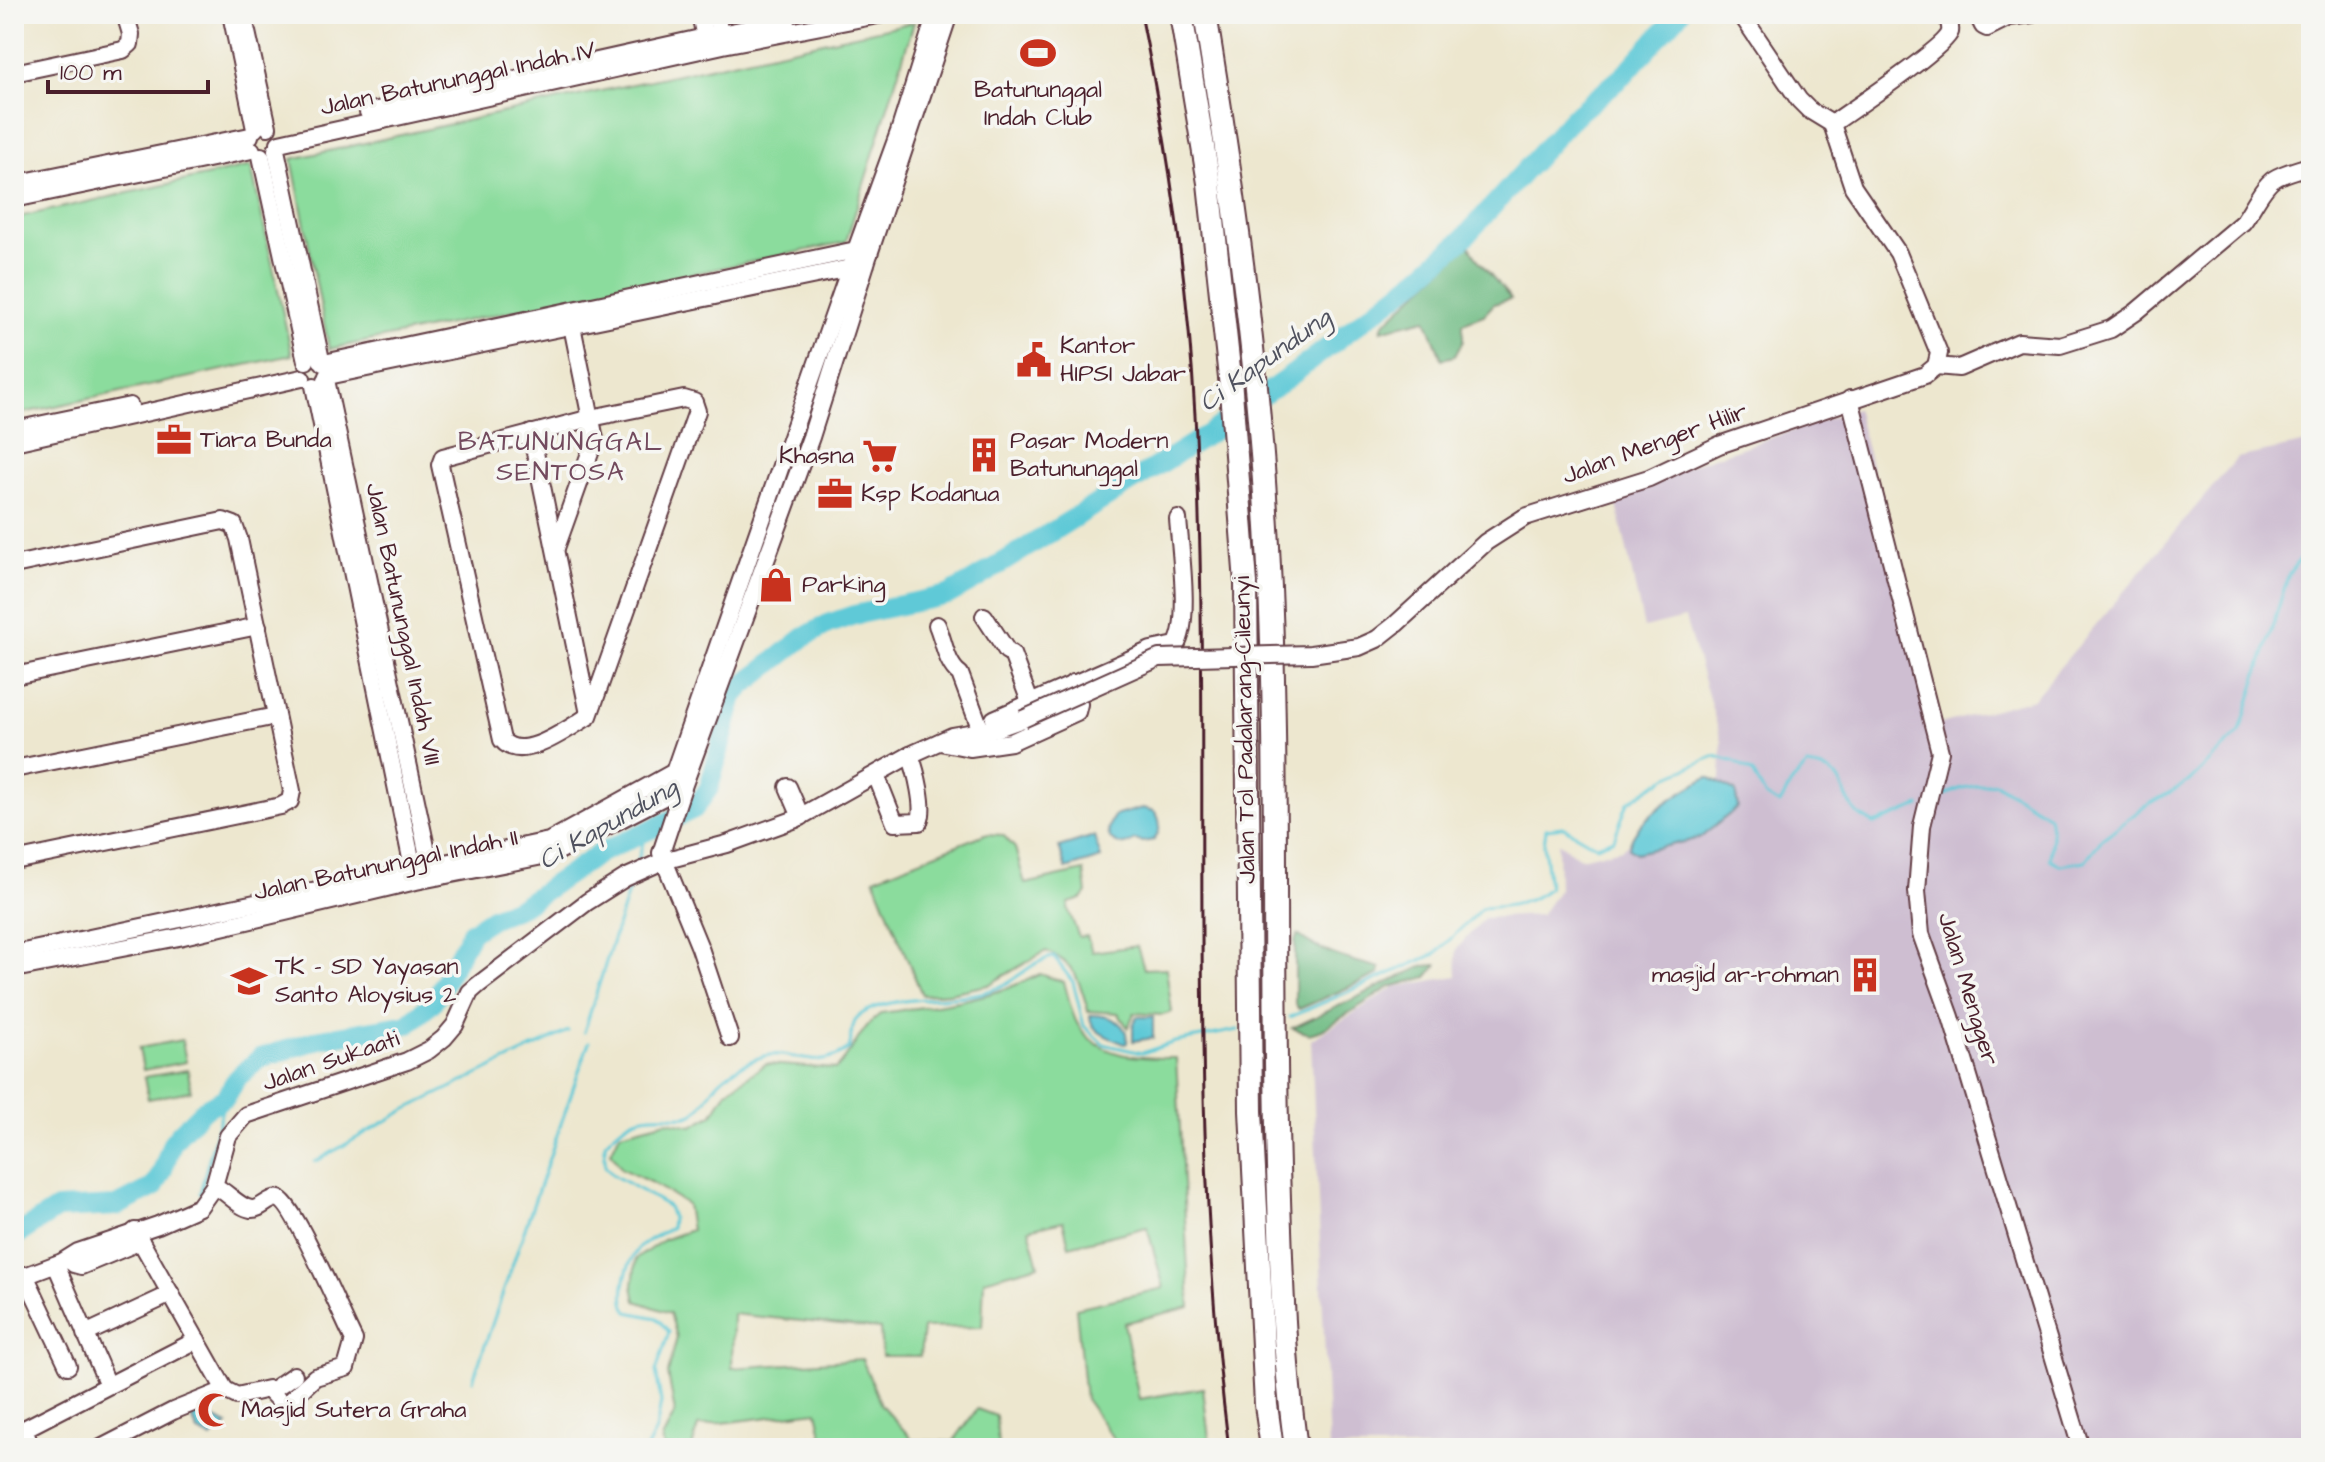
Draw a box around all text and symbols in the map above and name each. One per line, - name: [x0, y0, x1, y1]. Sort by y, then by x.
- street label: Jalan Batununggal Indah IV: [317, 33, 599, 126]
- sports icon: Batununggal Indah Club: [1019, 34, 1057, 72]
- scale bar: [48, 44, 208, 94]
- text: 100 m: [60, 56, 122, 90]
- place label: Batununggal Indah Club: [974, 73, 1102, 135]
- water label: Ci Kapundung: [1192, 299, 1340, 421]
- place label: Kantor HIPSI Jabar: [1060, 329, 1186, 391]
- public building icon: Kantor HIPSI Jabar: [1015, 341, 1053, 379]
- street label: Jalan Menger Hilir: [1558, 395, 1752, 494]
- office icon: Tiara Bunda: [155, 421, 193, 459]
- place label: Tiara Bunda: [200, 423, 332, 457]
- district label: BATUNUNGGAL SENTOSA: [458, 424, 664, 490]
- place label: Pasar Modern Batununggal: [1010, 424, 1169, 487]
- building icon: Pasar Modern Batununggal: [965, 436, 1003, 474]
- supermarket icon: Khasna: [861, 437, 899, 475]
- place label: Khasna: [779, 439, 854, 473]
- office icon: Ksp Kodanua: [816, 475, 854, 513]
- place label: Ksp Kodanua: [861, 477, 1000, 511]
- street label: Jalan Batununggal Indah VIII: [355, 480, 450, 768]
- shop icon: Parking: [757, 566, 795, 604]
- place label: Parking: [802, 568, 886, 603]
- street label: Jalan Tol Padalarang–Cileunyi: [1225, 575, 1266, 884]
- water label: Ci Kapundung: [532, 769, 686, 879]
- street label: Jalan Batununggal Indah II: [251, 820, 521, 911]
- street label: Jalan Mengger: [1928, 908, 2007, 1070]
- place label: TK - SD Yayasan Santo Aloysius 2: [275, 950, 458, 1013]
- building icon: masjid ar-rohman: [1846, 956, 1884, 994]
- place label: masjid ar-rohman: [1652, 958, 1839, 992]
- school or university icon: TK - SD Yayasan Santo Aloysius 2: [230, 962, 268, 1000]
- street label: Jalan Sukaati: [258, 1022, 404, 1100]
- mosque icon: Masjid Sutera Graha: [196, 1391, 234, 1429]
- place label: Masjid Sutera Graha: [241, 1393, 466, 1427]

